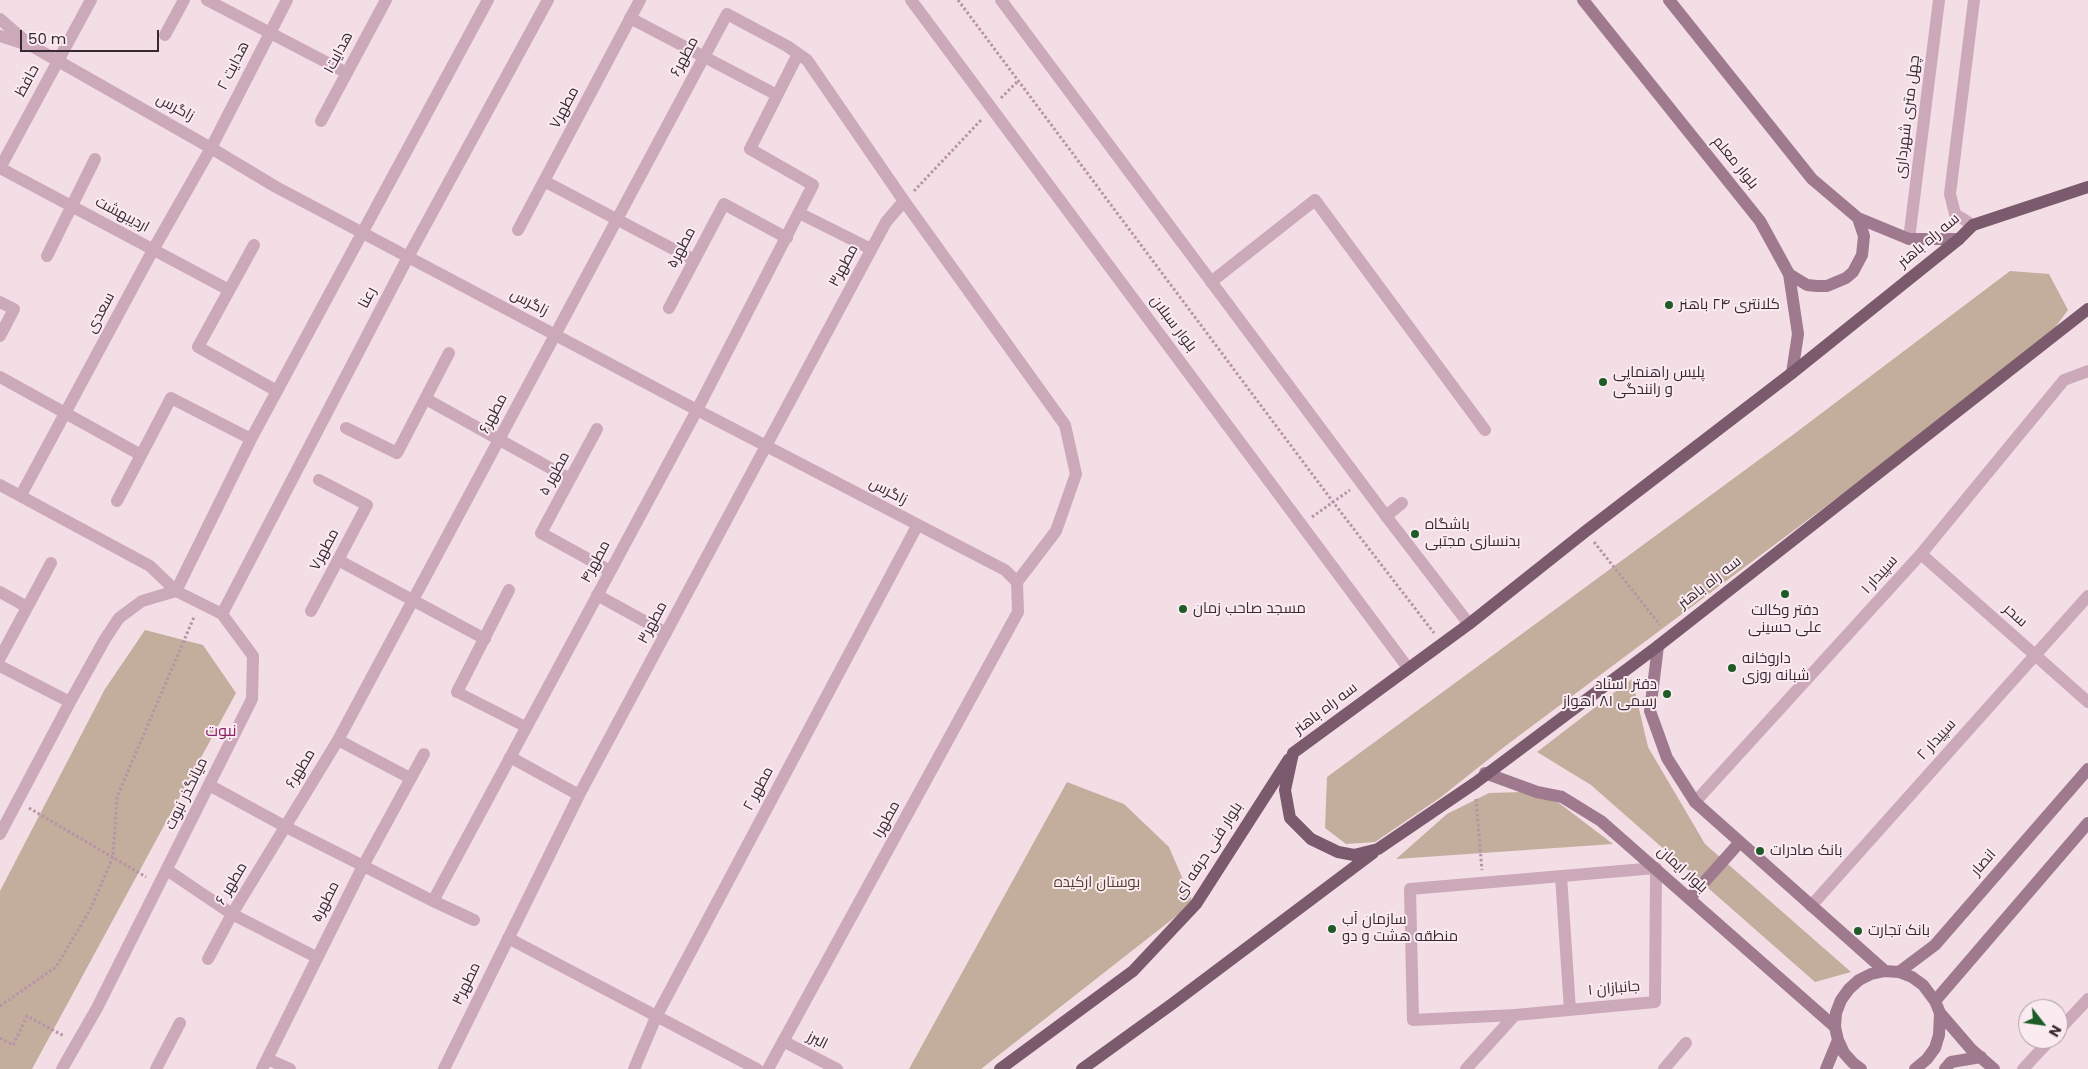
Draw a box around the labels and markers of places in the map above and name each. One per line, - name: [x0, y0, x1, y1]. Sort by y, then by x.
- place label: کلانتری ۲۴ باهنر: [1679, 296, 1780, 314]
- marker: کلانتری ۲۴ باهنر: [1663, 299, 1675, 311]
- place label: پلیس راهنمایی و رانندگی: [1613, 364, 1705, 399]
- marker: پلیس راهنمایی و رانندگی: [1597, 376, 1609, 388]
- place label: باشگاه بدنسازی مجتبی: [1425, 516, 1521, 551]
- marker: باشگاه بدنسازی مجتبی: [1409, 528, 1421, 540]
- marker: دفتر وکالت علی حسینی: [1779, 588, 1791, 600]
- place label: مسجد صاحب زمان: [1193, 600, 1306, 618]
- place label: دفتر وکالت علی حسینی: [1748, 602, 1822, 637]
- marker: مسجد صاحب زمان: [1177, 603, 1189, 615]
- place label: داروخانه شبانه روزی: [1742, 650, 1809, 685]
- marker: داروخانه شبانه روزی: [1726, 662, 1738, 674]
- place label: دفتر اسناد رسمی ۸۱ اهواز: [1563, 676, 1657, 711]
- marker: دفتر اسناد رسمی ۸۱ اهواز: [1661, 688, 1673, 700]
- place label: بانک صادرات: [1770, 842, 1842, 860]
- marker: بانک صادرات: [1754, 845, 1766, 857]
- place label: سازمان آب منطقه هشت و دو: [1342, 911, 1458, 946]
- place label: بانک تجارت: [1868, 922, 1930, 940]
- marker: سازمان آب منطقه هشت و دو: [1326, 923, 1338, 935]
- marker: بانک تجارت: [1852, 925, 1864, 937]

